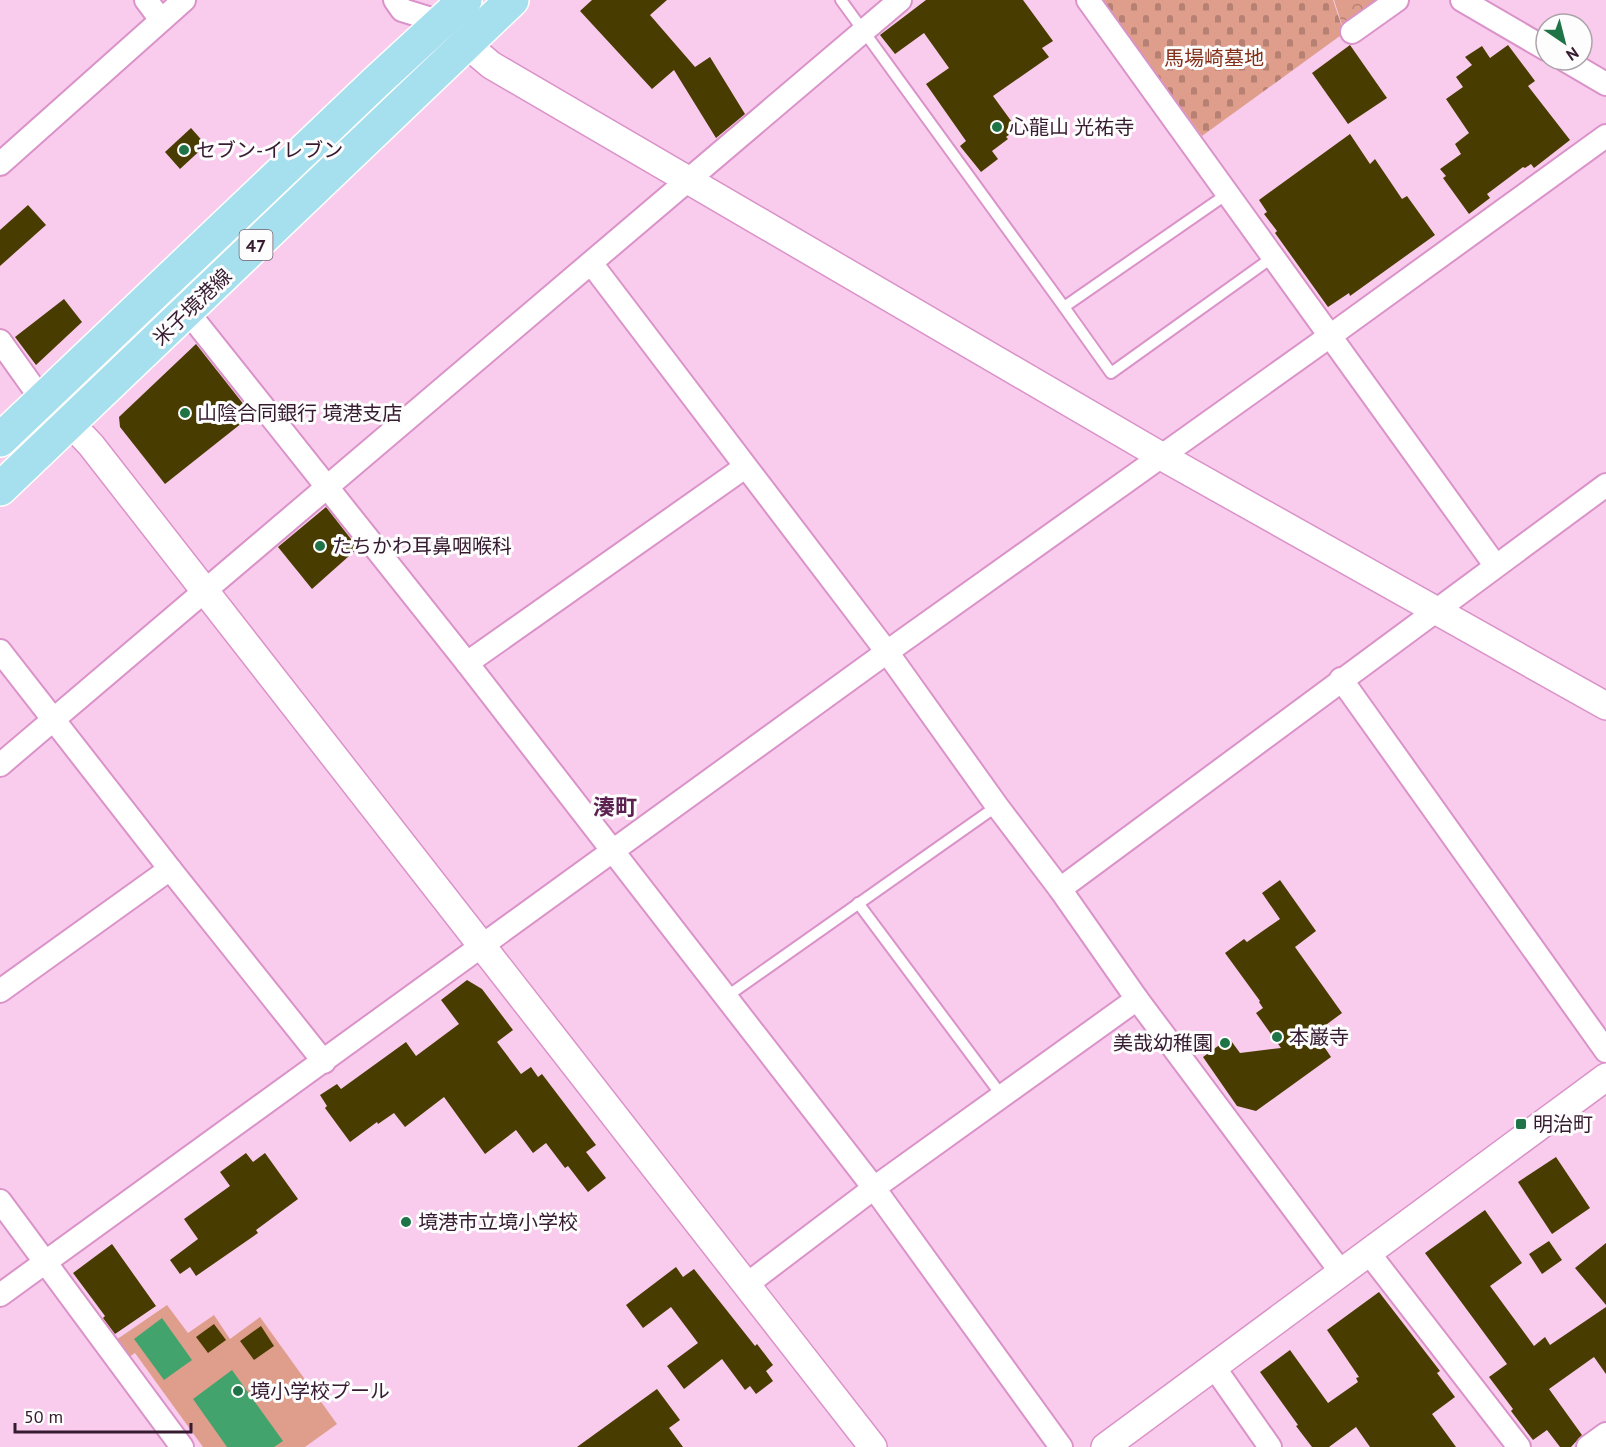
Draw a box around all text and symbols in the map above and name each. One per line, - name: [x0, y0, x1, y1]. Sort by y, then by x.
- north arrow: [1534, 12, 1594, 72]
- text: N: [1563, 43, 1583, 65]
- park label: 馬場崎墓地: [1164, 45, 1264, 71]
- place label: 心龍山 光祐寺: [1009, 114, 1134, 140]
- marker: 心龍山 光祐寺: [990, 120, 1004, 134]
- place label: セブン-イレブン: [196, 137, 343, 163]
- marker: セブン-イレブン: [177, 143, 191, 157]
- road number: 47: [240, 230, 272, 260]
- street label: 米子境港線: [147, 263, 237, 351]
- place label: 山陰合同銀行 境港支店: [197, 400, 402, 426]
- marker: 山陰合同銀行 境港支店: [178, 406, 192, 420]
- place label: たちかわ耳鼻咽喉科: [332, 533, 512, 559]
- marker: たちかわ耳鼻咽喉科: [313, 539, 327, 553]
- district label: 湊町: [593, 793, 637, 821]
- place label: 本巌寺: [1289, 1024, 1349, 1050]
- place label: 美哉幼稚園: [1113, 1030, 1213, 1056]
- marker: 本巌寺: [1270, 1030, 1284, 1044]
- marker: 美哉幼稚園: [1218, 1036, 1232, 1050]
- place label: 明治町: [1533, 1111, 1593, 1137]
- marker: 明治町: [1514, 1117, 1528, 1131]
- place label: 境港市立境小学校: [418, 1209, 578, 1235]
- marker: 境港市立境小学校: [399, 1215, 413, 1229]
- place label: 境小学校プール: [250, 1378, 390, 1404]
- marker: 境小学校プール: [231, 1384, 245, 1398]
- scale bar: [15, 1396, 190, 1434]
- text: 50 m: [24, 1405, 63, 1428]

